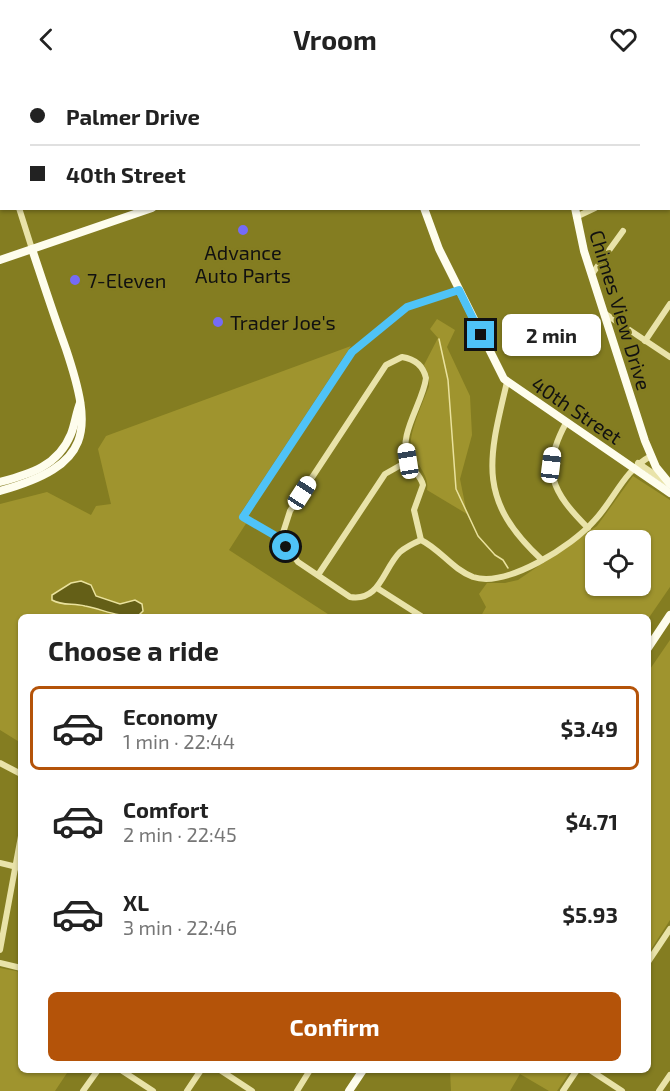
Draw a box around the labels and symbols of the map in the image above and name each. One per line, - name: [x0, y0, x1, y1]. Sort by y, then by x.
- marker: Advance Auto Parts: [236, 223, 250, 237]
- street label: Chimes View Drive: [585, 227, 657, 393]
- place label: Advance Auto Parts: [195, 240, 291, 287]
- place label: 7-Eleven: [87, 268, 166, 292]
- marker: 7-Eleven: [68, 273, 82, 287]
- place label: Trader Joe's: [230, 310, 336, 334]
- callout: 2 min: [502, 314, 601, 356]
- marker: Trader Joe's: [211, 315, 225, 329]
- route end: [467, 321, 494, 348]
- street label: 40th Street: [527, 371, 627, 449]
- car: [396, 442, 420, 480]
- car: [540, 446, 562, 484]
- car: [285, 473, 319, 513]
- route start: [272, 533, 299, 560]

